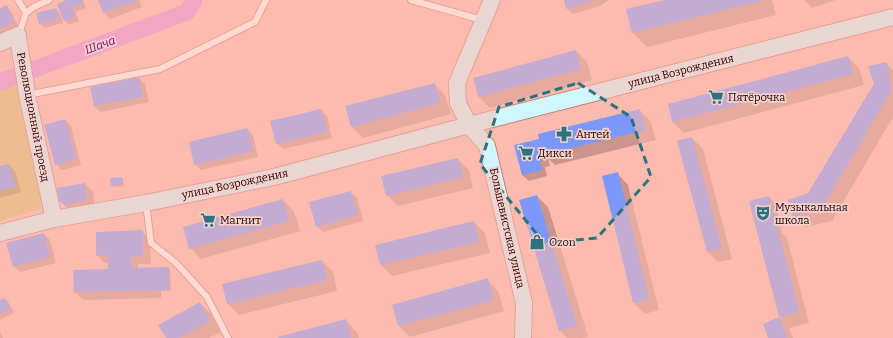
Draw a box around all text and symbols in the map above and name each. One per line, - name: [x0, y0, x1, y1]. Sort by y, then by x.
- water label: Шача: [83, 33, 117, 57]
- street label: Революционный проезд: [14, 51, 52, 183]
- street label: улица Возрождения: [626, 52, 735, 91]
- supermarket icon: Пятёрочка: [707, 88, 725, 106]
- place label: Пятёрочка: [728, 91, 785, 104]
- pharmacy icon: Антей: [555, 125, 573, 143]
- place label: Антей: [576, 128, 609, 141]
- supermarket icon: Дикси: [517, 144, 535, 162]
- place label: Дикси: [538, 147, 572, 160]
- street label: улица Возрождения: [180, 166, 289, 202]
- street label: Большевистская улица: [487, 166, 527, 290]
- place label: Музыкальная школа: [775, 201, 848, 227]
- theatre icon: Музыкальная школа: [754, 204, 772, 222]
- supermarket icon: Магнит: [199, 211, 217, 229]
- place label: Магнит: [220, 214, 261, 227]
- shop icon: Ozon: [528, 233, 546, 251]
- place label: Ozon: [549, 236, 576, 249]

